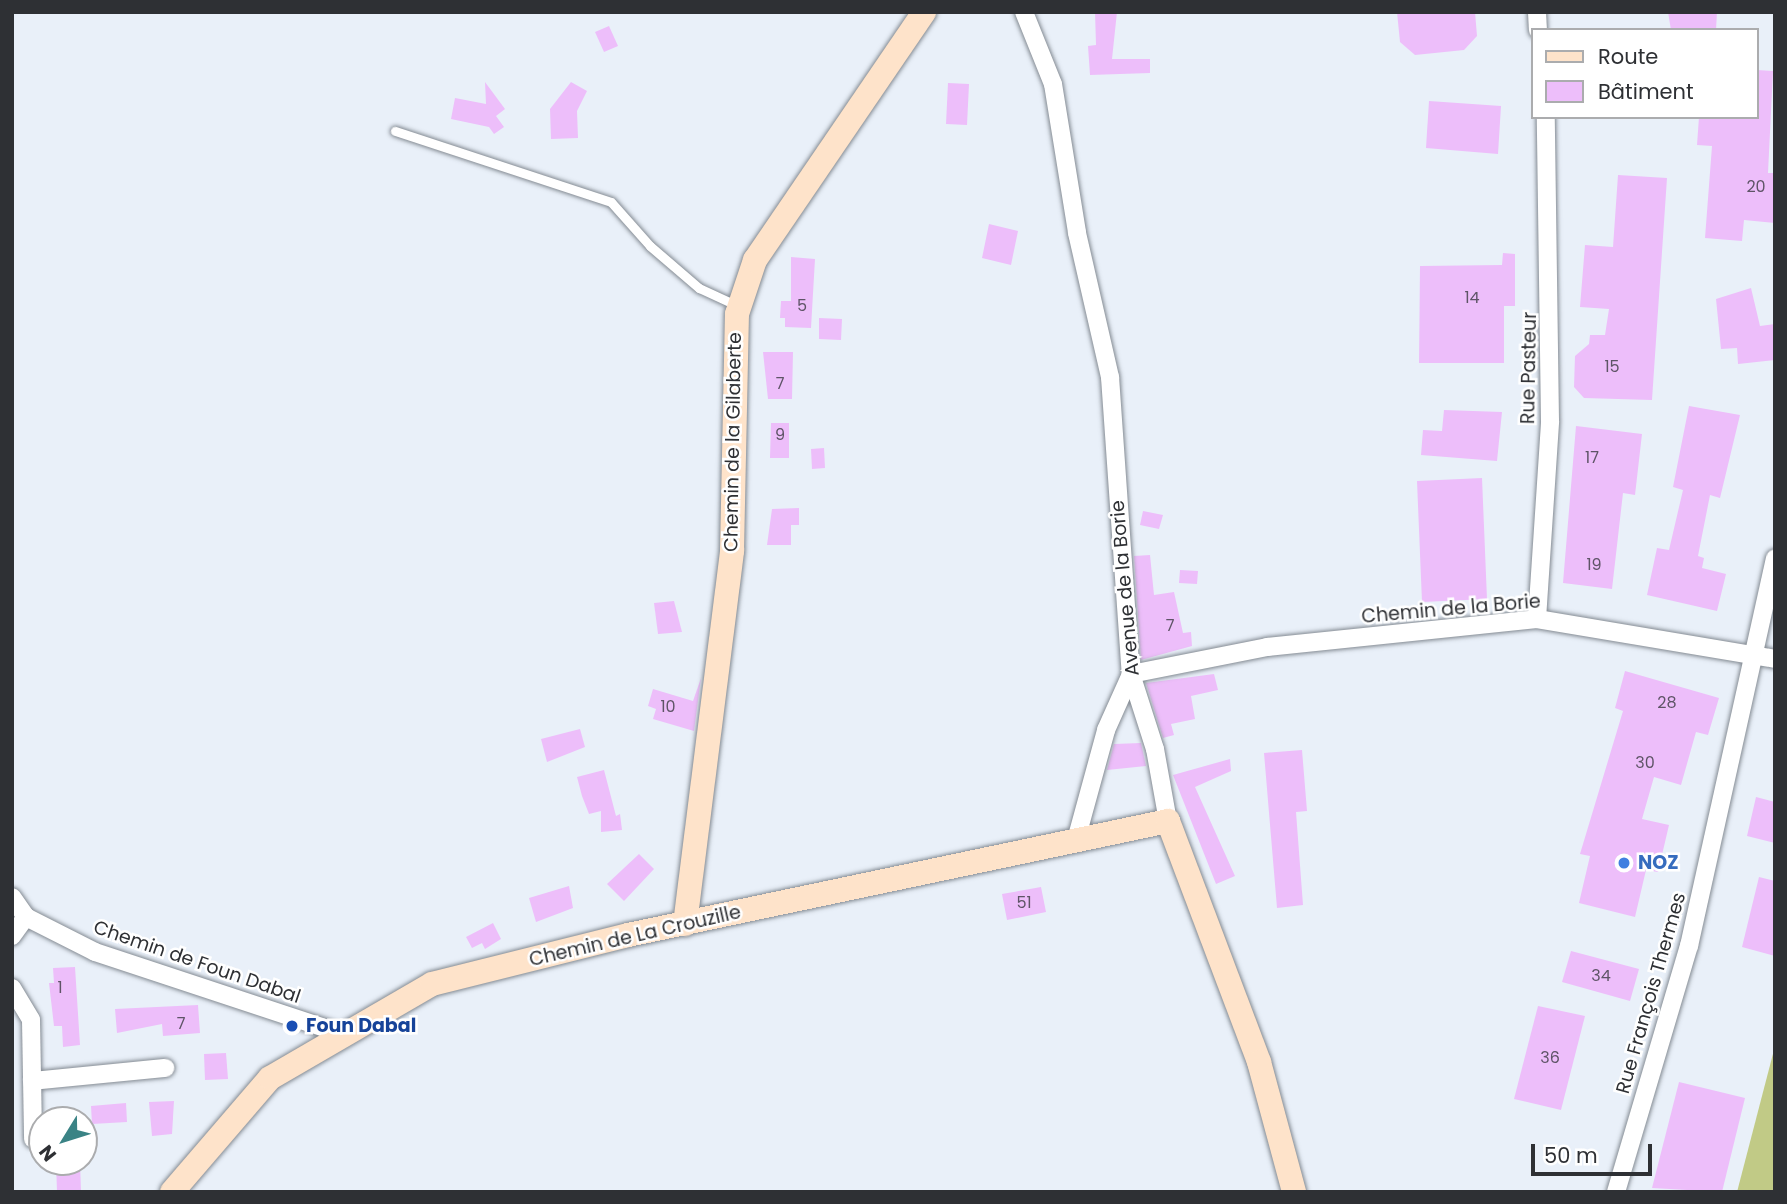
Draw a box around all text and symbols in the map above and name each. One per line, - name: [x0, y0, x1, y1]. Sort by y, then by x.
- legend: [1532, 28, 1759, 119]
- text: Route: [1598, 42, 1658, 71]
- text: Bâtiment: [1598, 77, 1694, 106]
- house number: 20: [1746, 177, 1766, 197]
- house number: 14: [1464, 288, 1480, 308]
- house number: 5: [797, 296, 807, 316]
- street label: Rue Pasteur: [1517, 312, 1541, 424]
- street label: Chemin de la Gilaberte: [720, 332, 746, 552]
- house number: 15: [1604, 357, 1620, 377]
- house number: 7: [776, 374, 784, 394]
- house number: 9: [775, 425, 785, 445]
- house number: 17: [1585, 448, 1599, 468]
- street label: Avenue de la Borie: [1106, 499, 1144, 677]
- house number: 19: [1586, 555, 1602, 575]
- street label: Chemin de la Borie: [1360, 590, 1542, 628]
- house number: 7: [1166, 616, 1174, 636]
- house number: 28: [1657, 693, 1677, 713]
- house number: 10: [660, 697, 676, 717]
- house number: 30: [1635, 753, 1655, 773]
- place label: NOZ: [1638, 852, 1679, 874]
- marker: NOZ: [1616, 855, 1632, 871]
- street label: Rue François Thermes: [1611, 890, 1691, 1096]
- house number: 51: [1016, 893, 1032, 913]
- street label: Chemin de La Crouzille: [527, 901, 743, 971]
- street label: Chemin de Foun Dabal: [90, 916, 304, 1008]
- house number: 34: [1591, 966, 1611, 986]
- house number: 1: [57, 978, 63, 998]
- house number: 7: [177, 1014, 185, 1034]
- place label: Foun Dabal: [306, 1015, 416, 1037]
- marker: Foun Dabal: [284, 1018, 300, 1034]
- house number: 36: [1540, 1048, 1560, 1068]
- north arrow: [28, 1106, 98, 1176]
- scale bar: [1535, 1130, 1656, 1174]
- text: N: [33, 1139, 63, 1167]
- text: 50 m: [1544, 1141, 1598, 1170]

